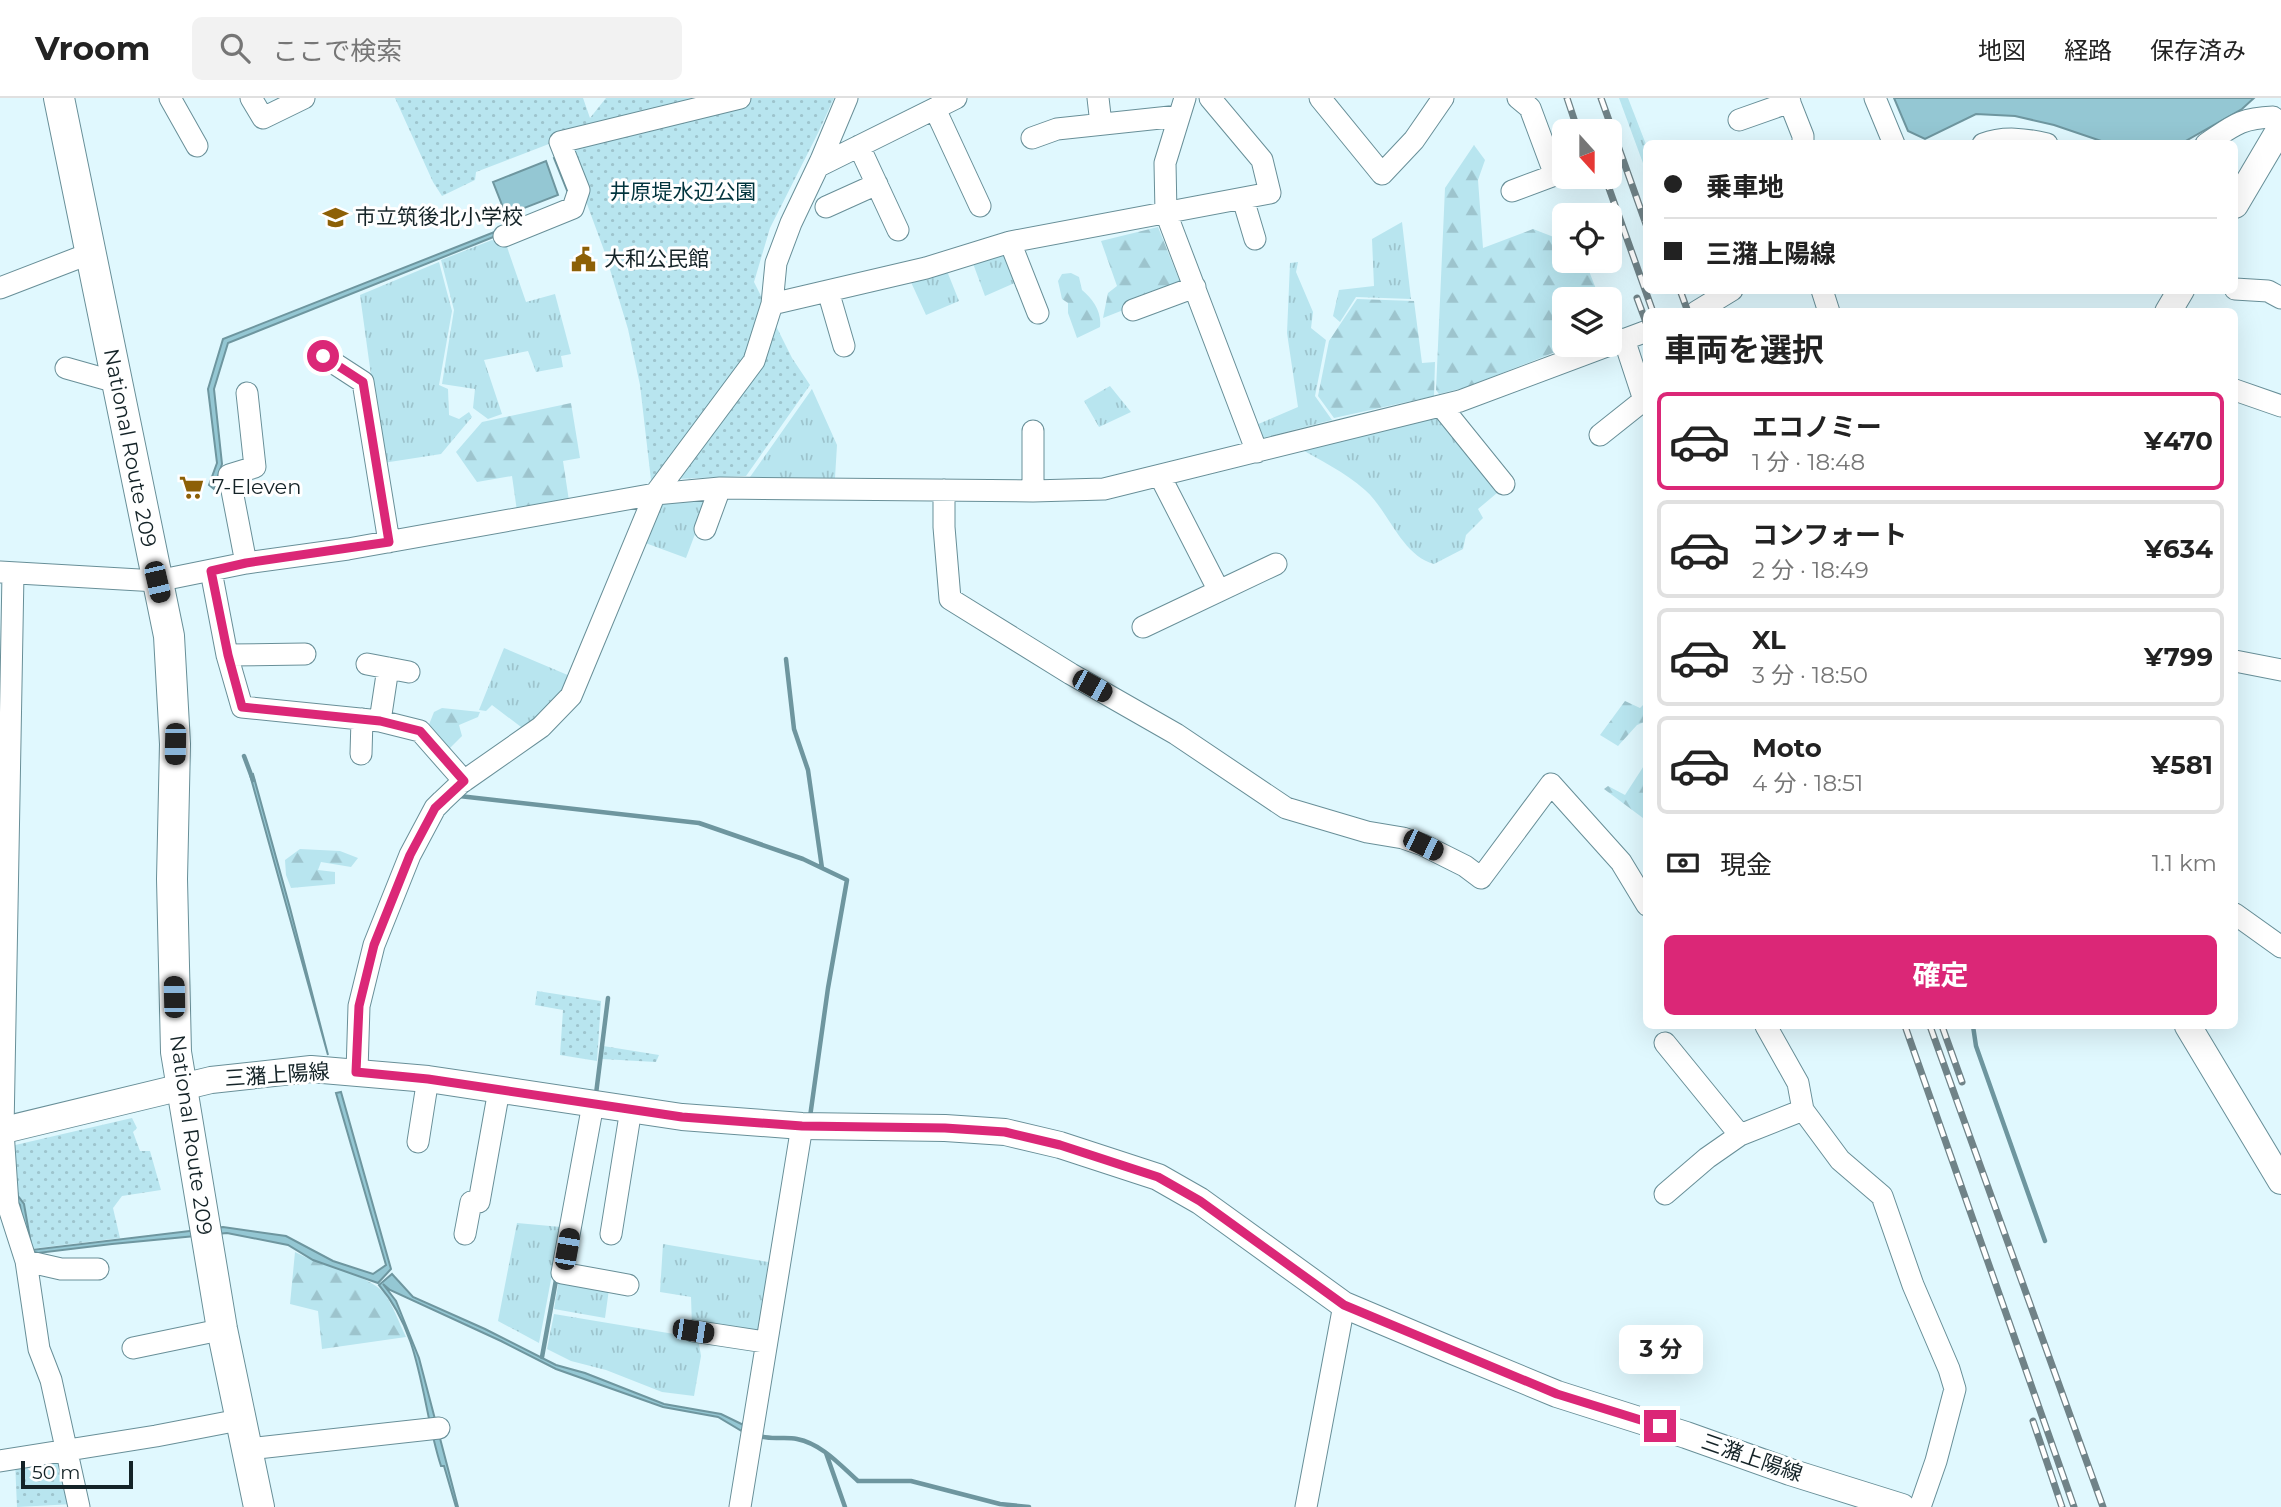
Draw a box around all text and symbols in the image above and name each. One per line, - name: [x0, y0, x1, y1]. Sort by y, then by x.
- search box: [192, 17, 682, 80]
- text: Vroom: [35, 28, 150, 68]
- icon: search: [216, 29, 254, 67]
- text: ここで検索: [272, 35, 402, 67]
- text: 地図: [1978, 36, 2026, 65]
- text: 経路: [2064, 36, 2112, 65]
- text: 保存済み: [2150, 36, 2246, 65]
- north arrow: [1552, 119, 1622, 189]
- map controls: [1552, 119, 1622, 357]
- text: 乗車地: [1706, 171, 1784, 203]
- park label: 井原堤水辺公園: [610, 179, 757, 204]
- school or university icon: 市立筑後北小学校: [321, 203, 349, 231]
- button: locate: [1552, 203, 1622, 273]
- place label: 市立筑後北小学校: [355, 204, 523, 229]
- text: 三潴上陽線: [1706, 238, 1836, 270]
- public building icon: 大和公民館: [570, 245, 598, 273]
- place label: 大和公民館: [604, 246, 709, 271]
- button: layers: [1552, 287, 1622, 357]
- text: 車両を選択: [1664, 330, 1824, 369]
- route start: [307, 340, 339, 372]
- street label: National Route 209: [99, 346, 162, 549]
- icon: car: [1668, 410, 1731, 473]
- text: エコノミー: [1752, 411, 1882, 443]
- text: ¥470: [2144, 425, 2213, 457]
- text: 1 分 · 18:48: [1752, 448, 1865, 476]
- supermarket icon: 7-Eleven: [178, 473, 206, 501]
- place label: 7-Eleven: [212, 474, 301, 499]
- icon: car: [1668, 518, 1731, 581]
- text: コンフォート: [1752, 519, 1907, 551]
- text: ¥634: [2144, 533, 2213, 565]
- text: 2 分 · 18:49: [1752, 556, 1869, 584]
- car: [143, 559, 172, 605]
- text: XL: [1752, 624, 1786, 656]
- icon: car: [1668, 626, 1731, 689]
- text: ¥799: [2144, 641, 2213, 673]
- text: 3 分 · 18:50: [1752, 661, 1868, 689]
- car: [1069, 667, 1116, 705]
- car: [165, 723, 186, 765]
- text: Moto: [1752, 732, 1822, 764]
- icon: car: [1668, 734, 1731, 797]
- text: ¥581: [2151, 749, 2213, 781]
- text: 4 分 · 18:51: [1752, 769, 1863, 797]
- car: [1400, 826, 1447, 864]
- icon: cash: [1664, 844, 1702, 882]
- text: 現金: [1720, 849, 1772, 881]
- text: 1.1 km: [2152, 849, 2217, 877]
- button: 確定: [1664, 935, 2217, 1015]
- car: [164, 976, 185, 1018]
- street label: National Route 209: [165, 1033, 218, 1237]
- street label: 三潴上陽線: [224, 1058, 330, 1091]
- car: [554, 1226, 581, 1272]
- car: [671, 1317, 716, 1345]
- callout: 3 分: [1618, 1324, 1702, 1374]
- text: 3 分: [1639, 1335, 1683, 1363]
- route end: [1644, 1410, 1676, 1442]
- street label: 三潴上陽線: [1698, 1429, 1806, 1486]
- scale bar: [21, 1458, 133, 1490]
- text: 50 m: [32, 1461, 80, 1484]

